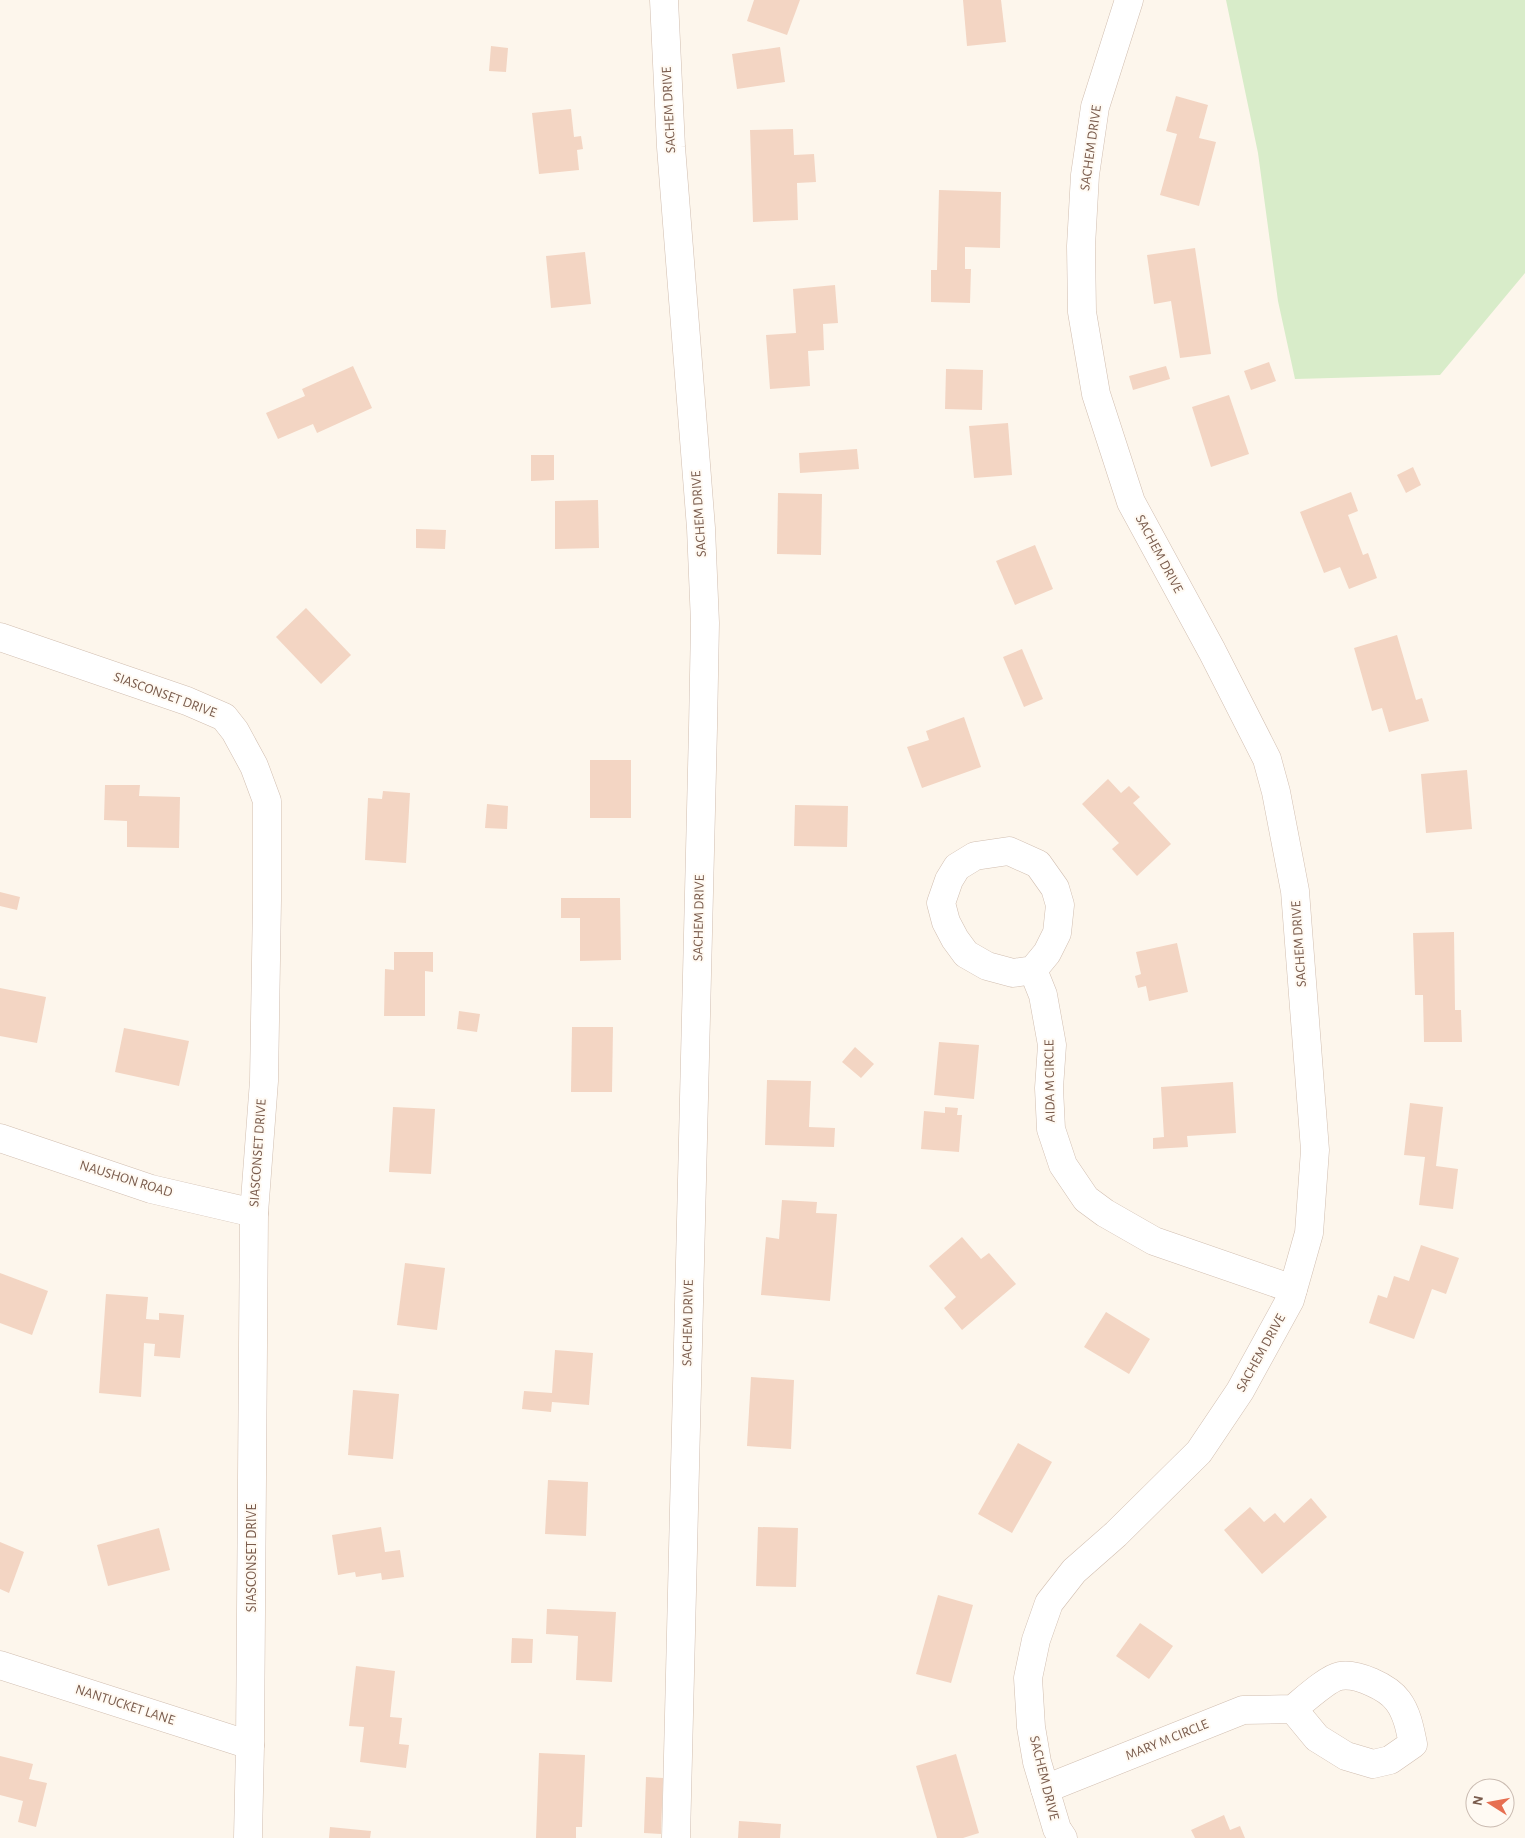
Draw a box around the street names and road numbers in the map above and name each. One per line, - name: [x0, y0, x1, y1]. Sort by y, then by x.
- street label: SACHEM DRIVE: [660, 66, 678, 154]
- street label: SACHEM DRIVE: [1078, 104, 1104, 192]
- street label: SACHEM DRIVE: [689, 470, 709, 558]
- street label: SACHEM DRIVE: [1133, 513, 1186, 596]
- street label: SIASCONSET DRIVE: [112, 670, 219, 720]
- street label: SACHEM DRIVE: [691, 874, 707, 961]
- street label: SACHEM DRIVE: [1289, 900, 1309, 988]
- street label: AIDA M CIRCLE: [1042, 1039, 1058, 1123]
- street label: SIASCONSET DRIVE: [247, 1098, 269, 1207]
- street label: NAUSHON ROAD: [78, 1158, 174, 1200]
- street label: SACHEM DRIVE: [680, 1279, 696, 1366]
- street label: SACHEM DRIVE: [1234, 1312, 1288, 1394]
- street label: SIASCONSET DRIVE: [245, 1504, 259, 1612]
- street label: NANTUCKET LANE: [74, 1682, 177, 1728]
- street label: MARY M CIRCLE: [1124, 1717, 1211, 1763]
- street label: SACHEM DRIVE: [1027, 1734, 1061, 1822]

